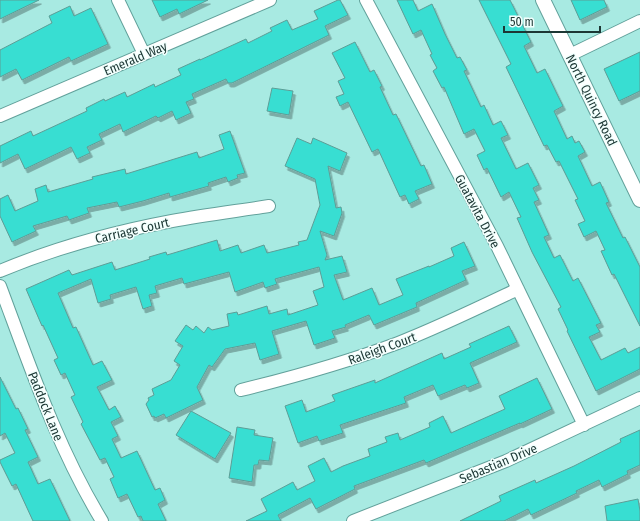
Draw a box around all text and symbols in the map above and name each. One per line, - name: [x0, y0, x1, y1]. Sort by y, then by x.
- scale bar: [504, 8, 600, 34]
- text: 50 m: [510, 15, 534, 29]
- street label: Emerald Way: [101, 38, 169, 79]
- street label: North Quincy Road: [563, 52, 620, 148]
- street label: Guatavita Drive: [452, 172, 503, 251]
- street label: Carriage Court: [94, 215, 171, 246]
- street label: Raleigh Court: [346, 329, 419, 368]
- street label: Paddock Lane: [25, 369, 66, 443]
- street label: Sebastian Drive: [457, 440, 539, 487]

